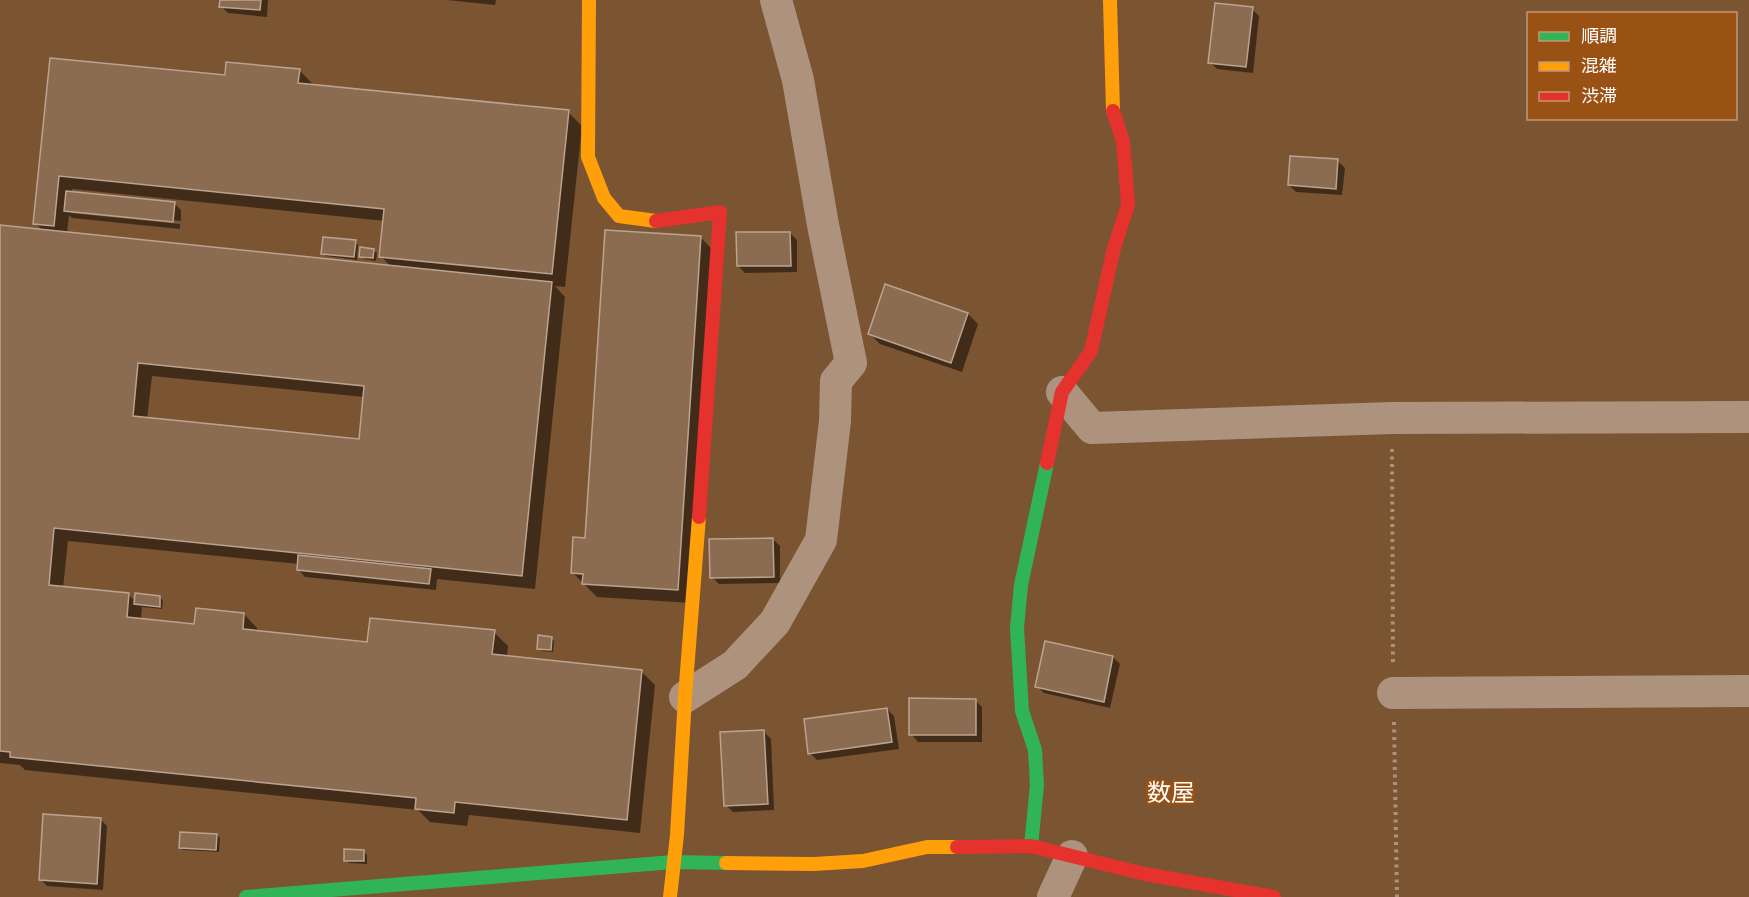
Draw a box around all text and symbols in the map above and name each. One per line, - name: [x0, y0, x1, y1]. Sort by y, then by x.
- legend: [1527, 12, 1737, 120]
- text: 順調: [1581, 25, 1617, 46]
- text: 混雑: [1581, 55, 1617, 76]
- text: 渋滞: [1581, 85, 1617, 106]
- district label: 数屋: [1147, 778, 1195, 806]

